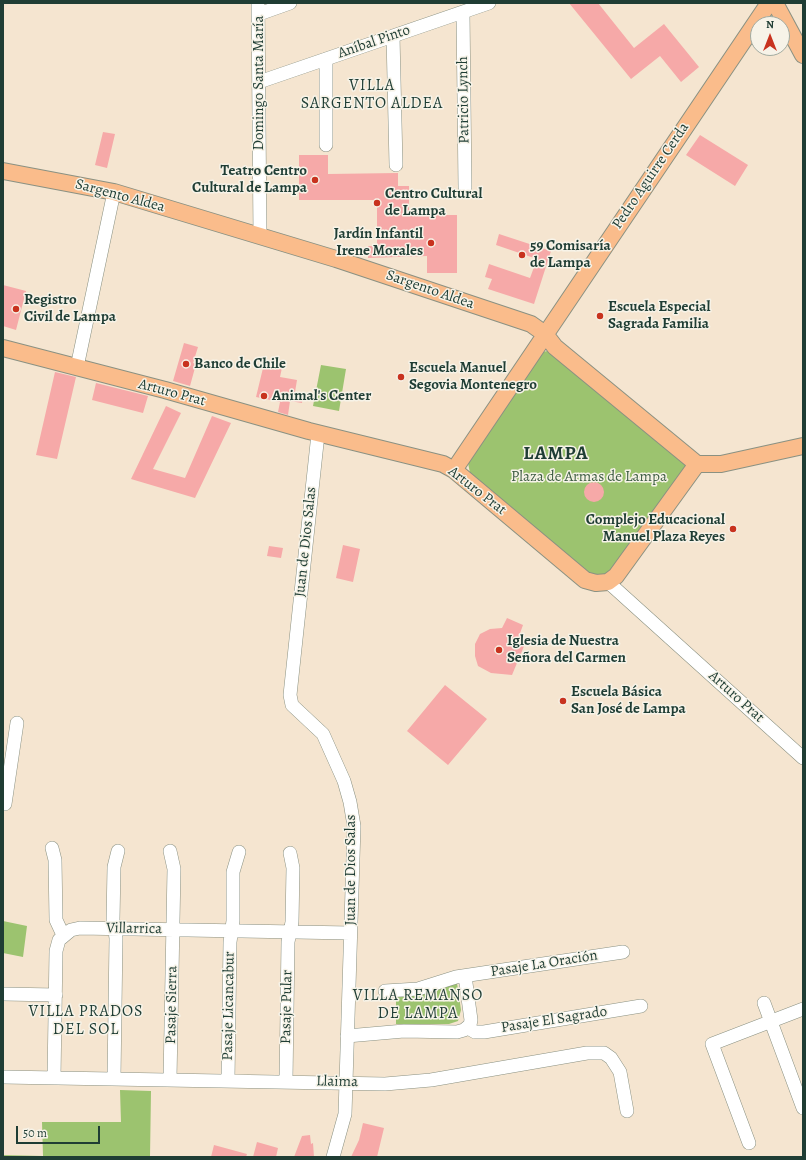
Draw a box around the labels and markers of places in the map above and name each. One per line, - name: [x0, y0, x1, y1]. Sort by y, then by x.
- place label: Teatro Centro Cultural de Lampa: [192, 162, 307, 197]
- marker: Teatro Centro Cultural de Lampa: [310, 175, 320, 185]
- place label: Centro Cultural de Lampa: [385, 185, 482, 220]
- marker: Centro Cultural de Lampa: [372, 198, 382, 208]
- place label: Jardín Infantil Irene Morales: [334, 225, 423, 260]
- place label: 59 Comisaría de Lampa: [530, 237, 611, 272]
- marker: Jardín Infantil Irene Morales: [426, 238, 436, 248]
- marker: 59 Comisaría de Lampa: [517, 250, 527, 260]
- place label: Registro Civil de Lampa: [24, 291, 116, 326]
- place label: Escuela Especial Sagrada Familia: [608, 298, 710, 333]
- marker: Registro Civil de Lampa: [11, 304, 21, 314]
- marker: Escuela Especial Sagrada Familia: [595, 311, 605, 321]
- place label: Banco de Chile: [194, 355, 286, 373]
- marker: Banco de Chile: [181, 359, 191, 369]
- place label: Escuela Manuel Segovia Montenegro: [409, 359, 537, 394]
- marker: Escuela Manuel Segovia Montenegro: [396, 372, 406, 382]
- place label: Animal's Center: [272, 387, 371, 405]
- marker: Animal's Center: [259, 391, 269, 401]
- place label: Complejo Educacional Manuel Plaza Reyes: [586, 511, 725, 546]
- marker: Complejo Educacional Manuel Plaza Reyes: [728, 524, 738, 534]
- place label: Iglesia de Nuestra Señora del Carmen: [507, 632, 626, 667]
- marker: Iglesia de Nuestra Señora del Carmen: [494, 645, 504, 655]
- place label: Escuela Básica San José de Lampa: [571, 683, 686, 718]
- marker: Escuela Básica San José de Lampa: [558, 696, 568, 706]

